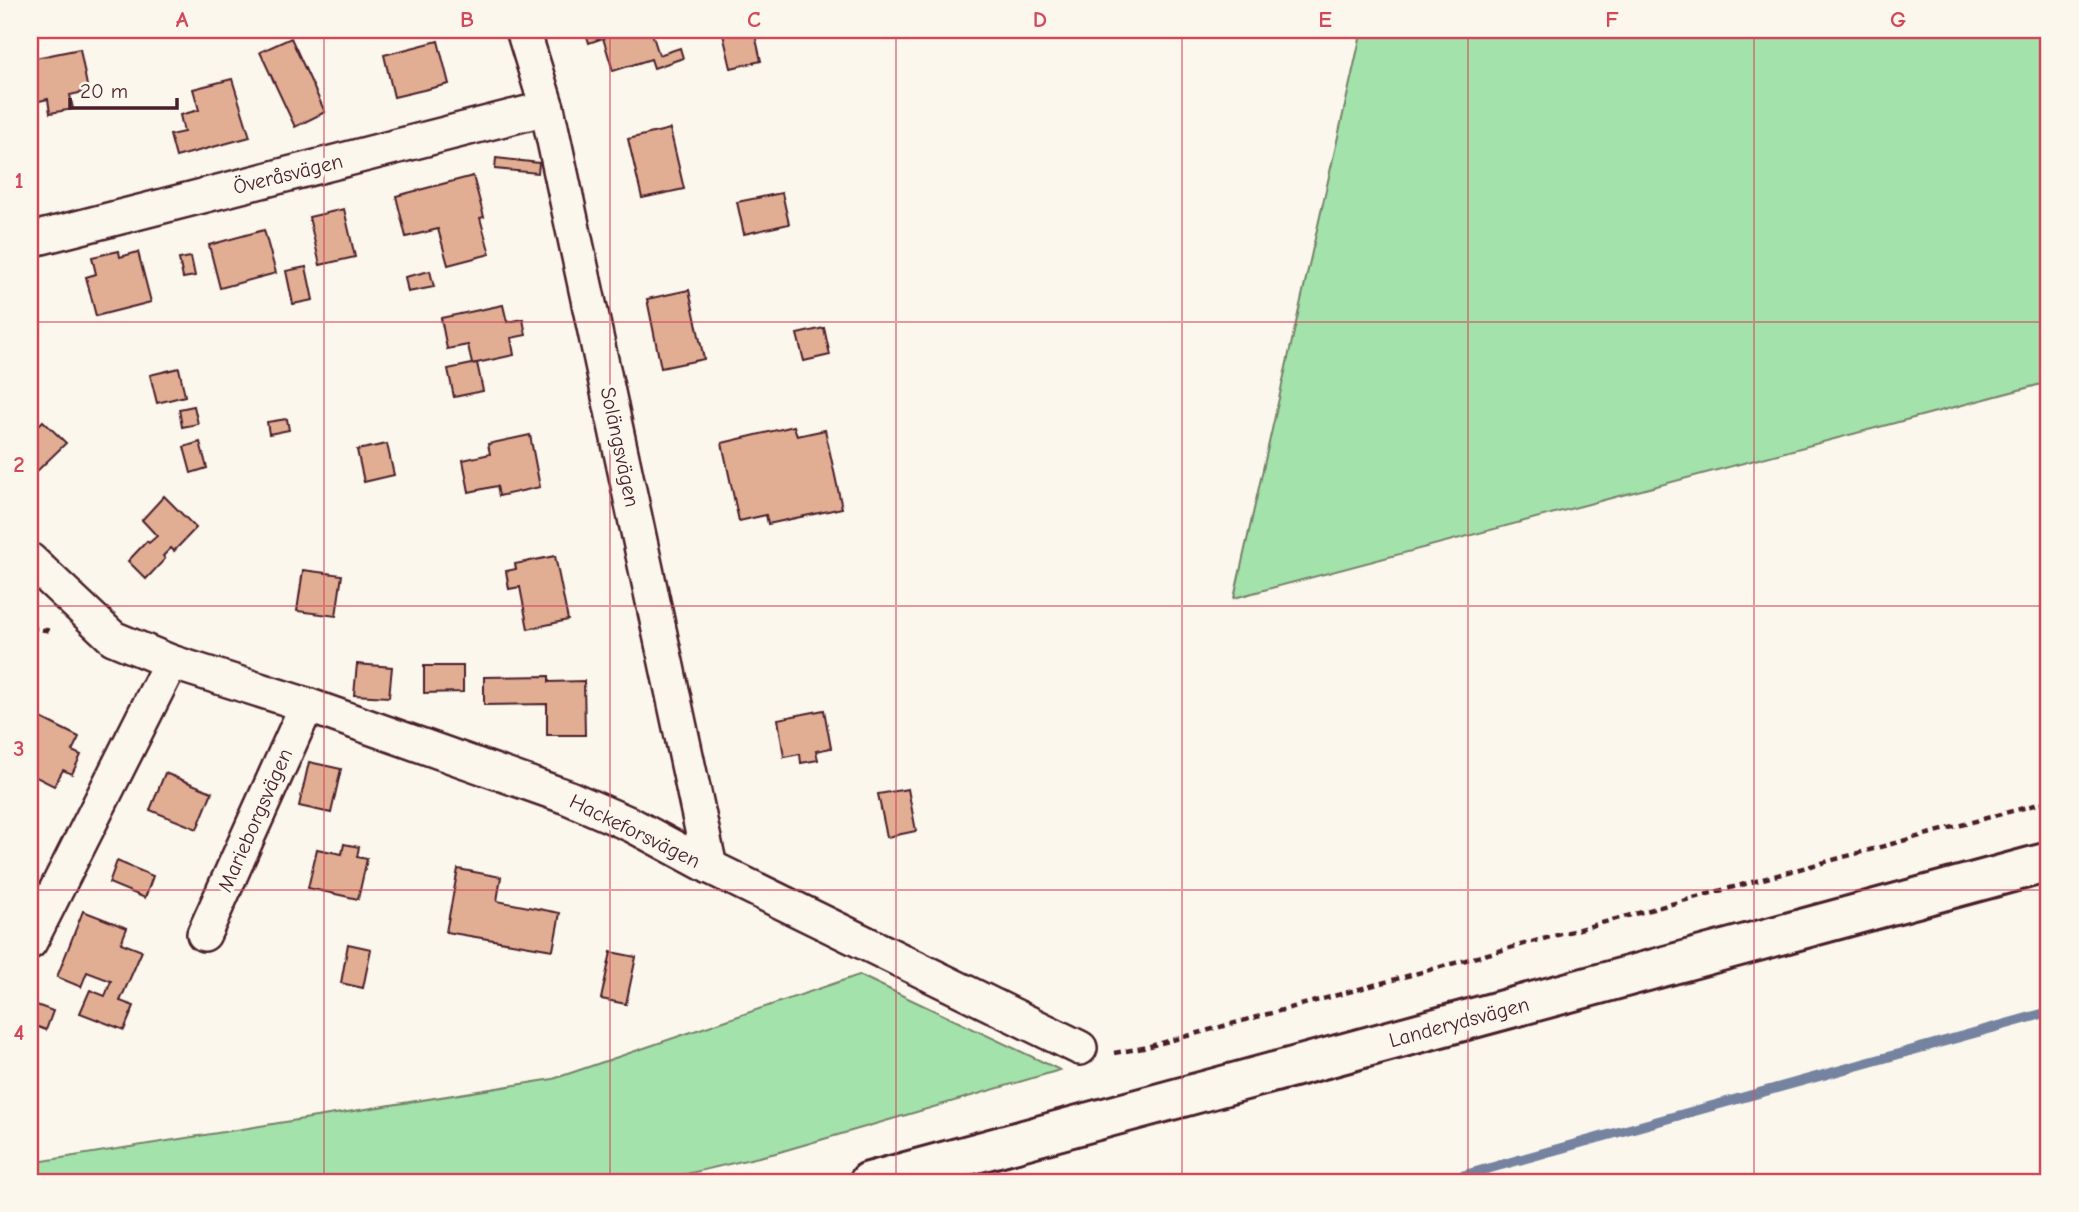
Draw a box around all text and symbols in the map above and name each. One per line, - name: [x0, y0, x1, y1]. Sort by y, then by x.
- text: A: [176, 6, 189, 33]
- text: B: [460, 6, 474, 33]
- text: C: [747, 6, 761, 33]
- text: D: [1033, 6, 1047, 33]
- text: E: [1318, 6, 1332, 33]
- text: F: [1605, 6, 1619, 33]
- text: G: [1890, 6, 1906, 33]
- scale bar: [70, 66, 177, 110]
- text: 20 m: [80, 79, 128, 103]
- street label: Överåsvägen: [231, 149, 345, 199]
- text: 1: [14, 167, 24, 194]
- street label: Solängsvägen: [596, 385, 644, 509]
- text: 2: [13, 451, 25, 478]
- text: 3: [13, 735, 25, 762]
- street label: Marieborgsvägen: [213, 745, 297, 895]
- street label: Hackeforsvägen: [566, 789, 704, 873]
- street label: Landerydsvägen: [1386, 992, 1532, 1052]
- text: 4: [14, 1019, 25, 1046]

